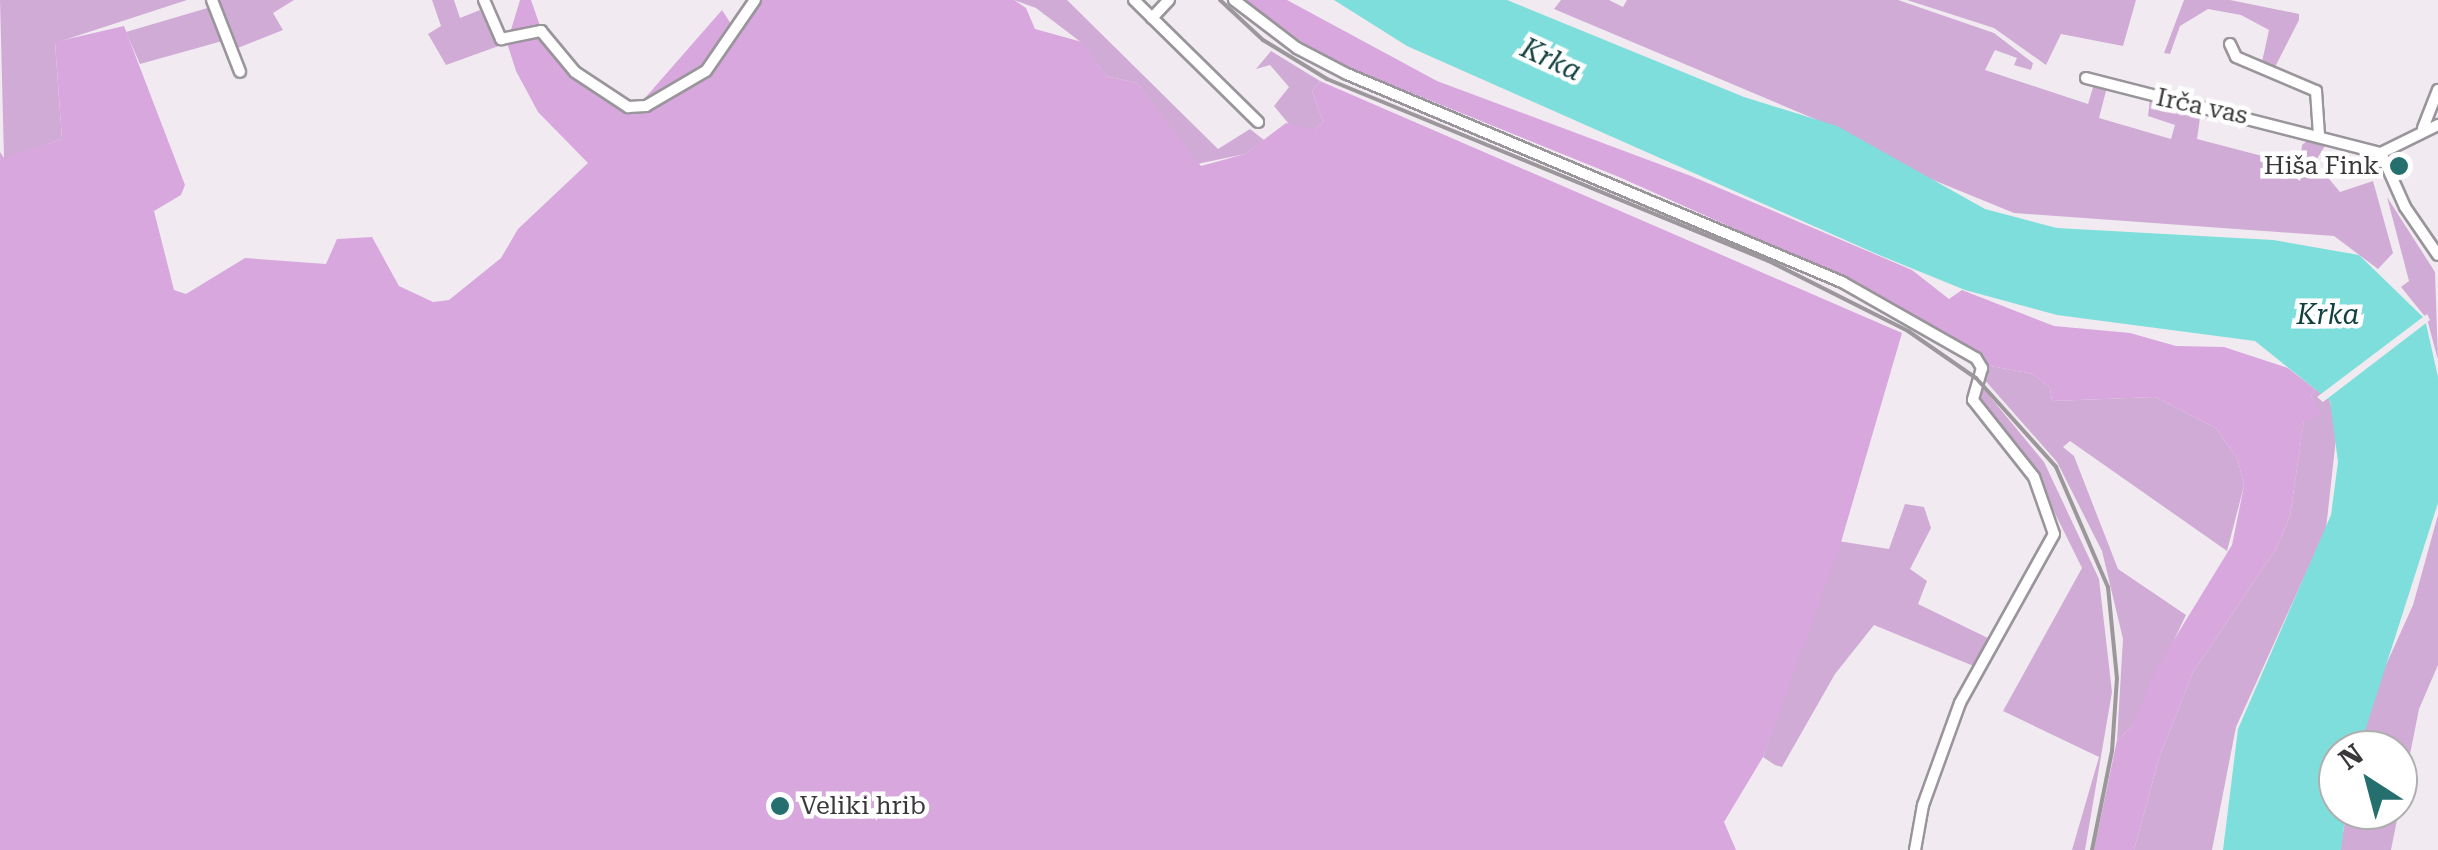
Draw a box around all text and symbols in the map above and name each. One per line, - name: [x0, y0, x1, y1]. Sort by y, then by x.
- water label: Krka: [1515, 31, 1587, 89]
- street label: Irča vas: [2154, 83, 2250, 131]
- place label: Hiša Fink: [2264, 151, 2379, 181]
- marker: Hiša Fink: [2388, 155, 2410, 177]
- water label: Krka: [2297, 298, 2359, 332]
- north arrow: [2318, 730, 2418, 830]
- text: N: [2333, 737, 2370, 777]
- place label: Veliki hrib: [800, 791, 926, 821]
- marker: Veliki hrib: [769, 795, 791, 817]

